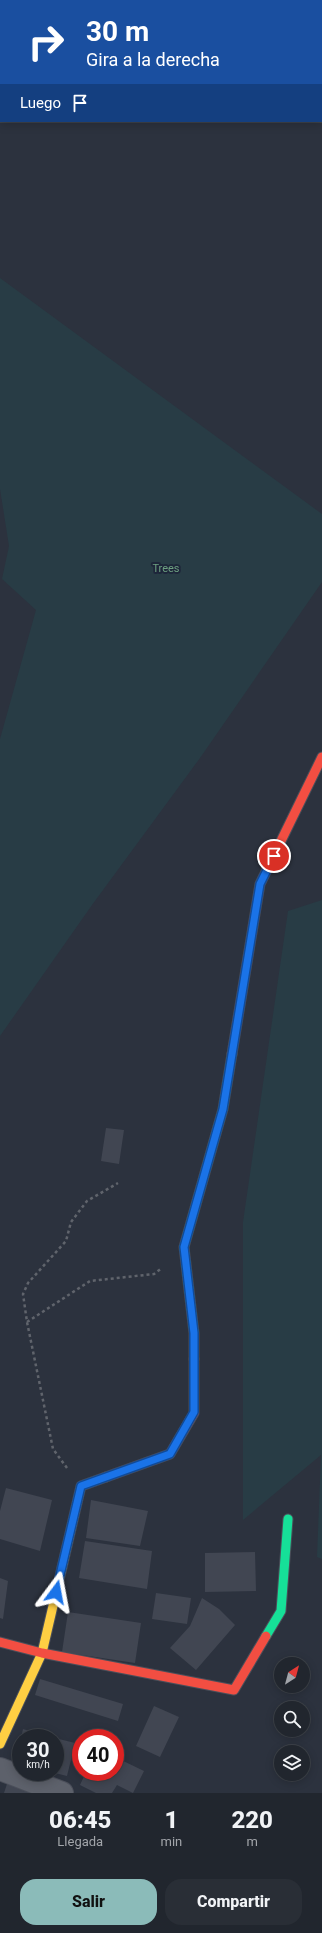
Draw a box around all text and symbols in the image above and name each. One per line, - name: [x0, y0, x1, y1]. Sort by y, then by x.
- text: 30 m: [86, 15, 149, 48]
- icon: right: [20, 16, 72, 68]
- text: Gira a la derecha: [86, 49, 220, 70]
- icon: arrive: [69, 92, 91, 114]
- text: Luego: [20, 94, 61, 112]
- park label: Trees: [152, 562, 180, 575]
- pin: [257, 839, 291, 873]
- icon: arrive: [263, 845, 285, 867]
- position arrow: [35, 1571, 77, 1613]
- north arrow: [274, 1657, 310, 1693]
- map controls: [274, 1657, 310, 1781]
- button: search: [274, 1701, 310, 1737]
- speed limit sign: 40: [72, 1729, 124, 1781]
- text: 30: [27, 1738, 49, 1762]
- button: layers: [274, 1745, 310, 1781]
- text: km/h: [26, 1759, 50, 1770]
- text: 06:45: [49, 1806, 111, 1834]
- text: 1: [164, 1806, 178, 1834]
- text: 220: [231, 1806, 273, 1834]
- text: Llegada: [57, 1834, 103, 1849]
- text: min: [161, 1834, 182, 1849]
- text: m: [246, 1834, 258, 1849]
- button: Salir: [20, 1879, 157, 1925]
- button: Compartir: [165, 1879, 302, 1925]

